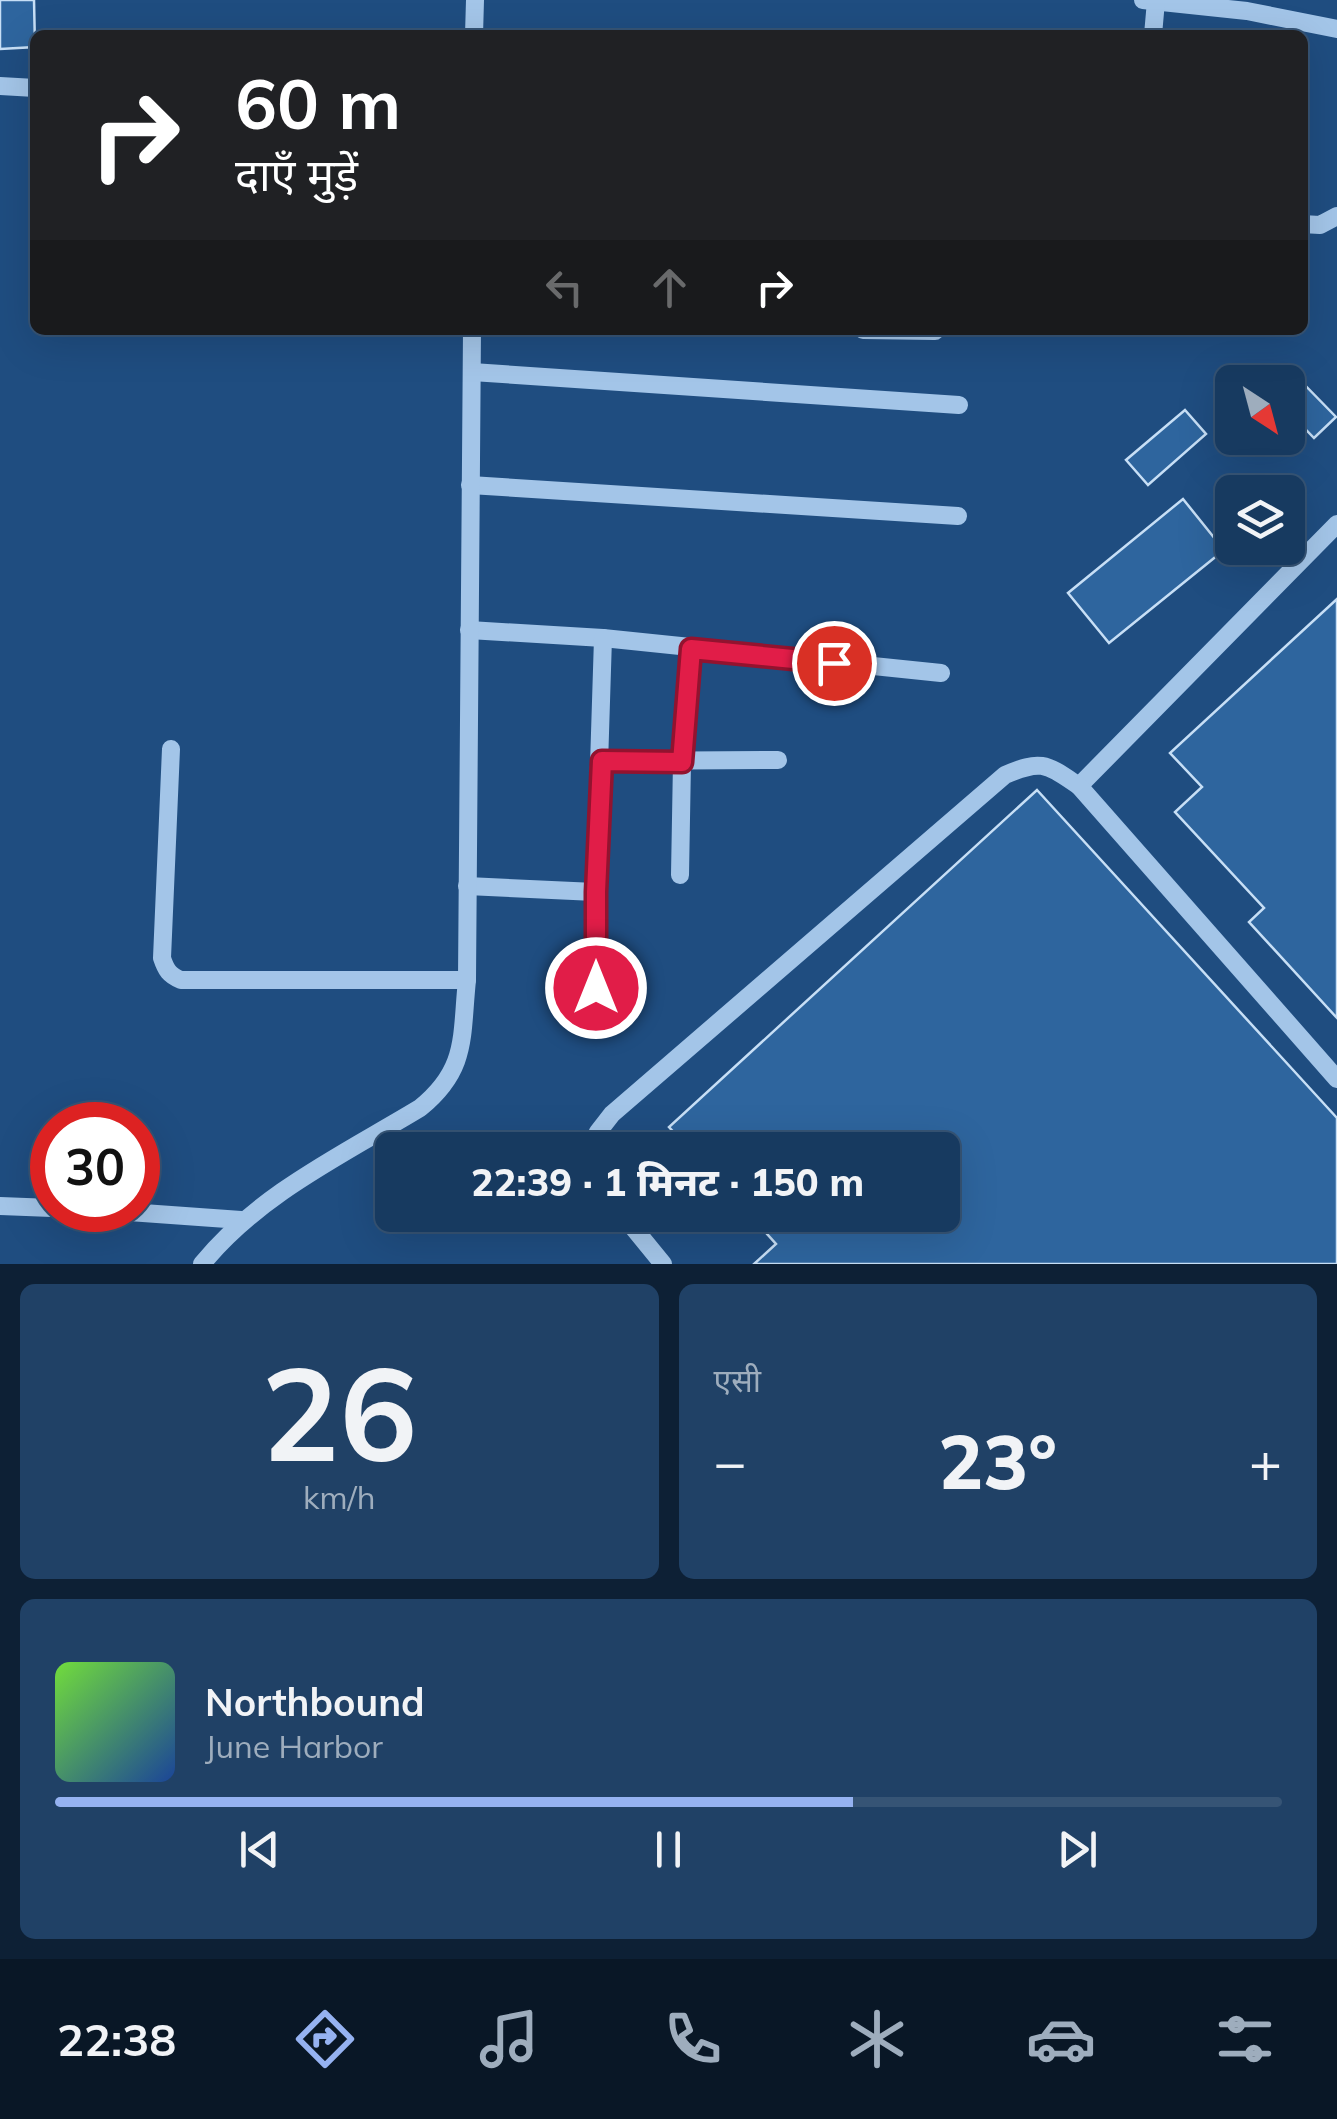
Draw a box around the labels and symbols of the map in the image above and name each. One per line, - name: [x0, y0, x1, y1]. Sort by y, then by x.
- north arrow: [1215, 365, 1305, 455]
- pin: [792, 621, 877, 706]
- position arrow: [544, 936, 648, 1040]
- speed limit sign: 30: [30, 1102, 160, 1232]

